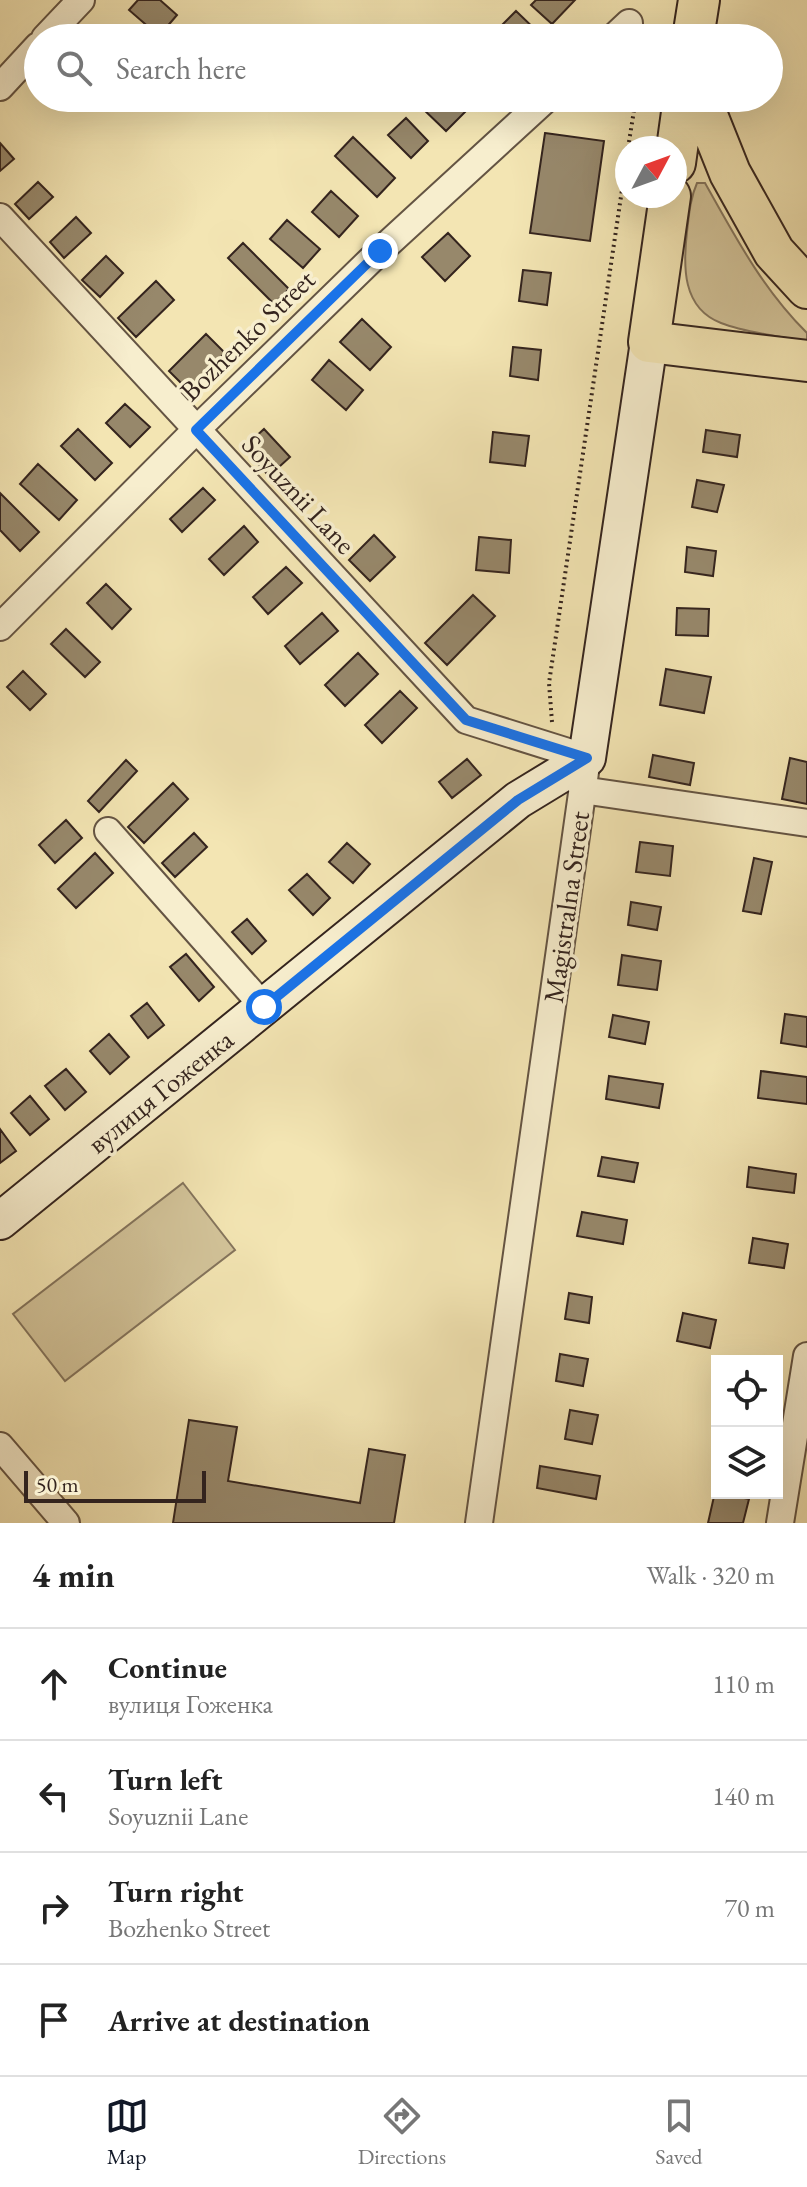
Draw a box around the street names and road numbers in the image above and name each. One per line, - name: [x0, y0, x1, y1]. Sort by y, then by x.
- street label: Bozhenko Street: [172, 261, 322, 409]
- street label: Soyuznii Lane: [234, 426, 364, 562]
- street label: Magistralna Street: [535, 809, 597, 1005]
- street label: вулиця Гоженка: [80, 1021, 241, 1161]

